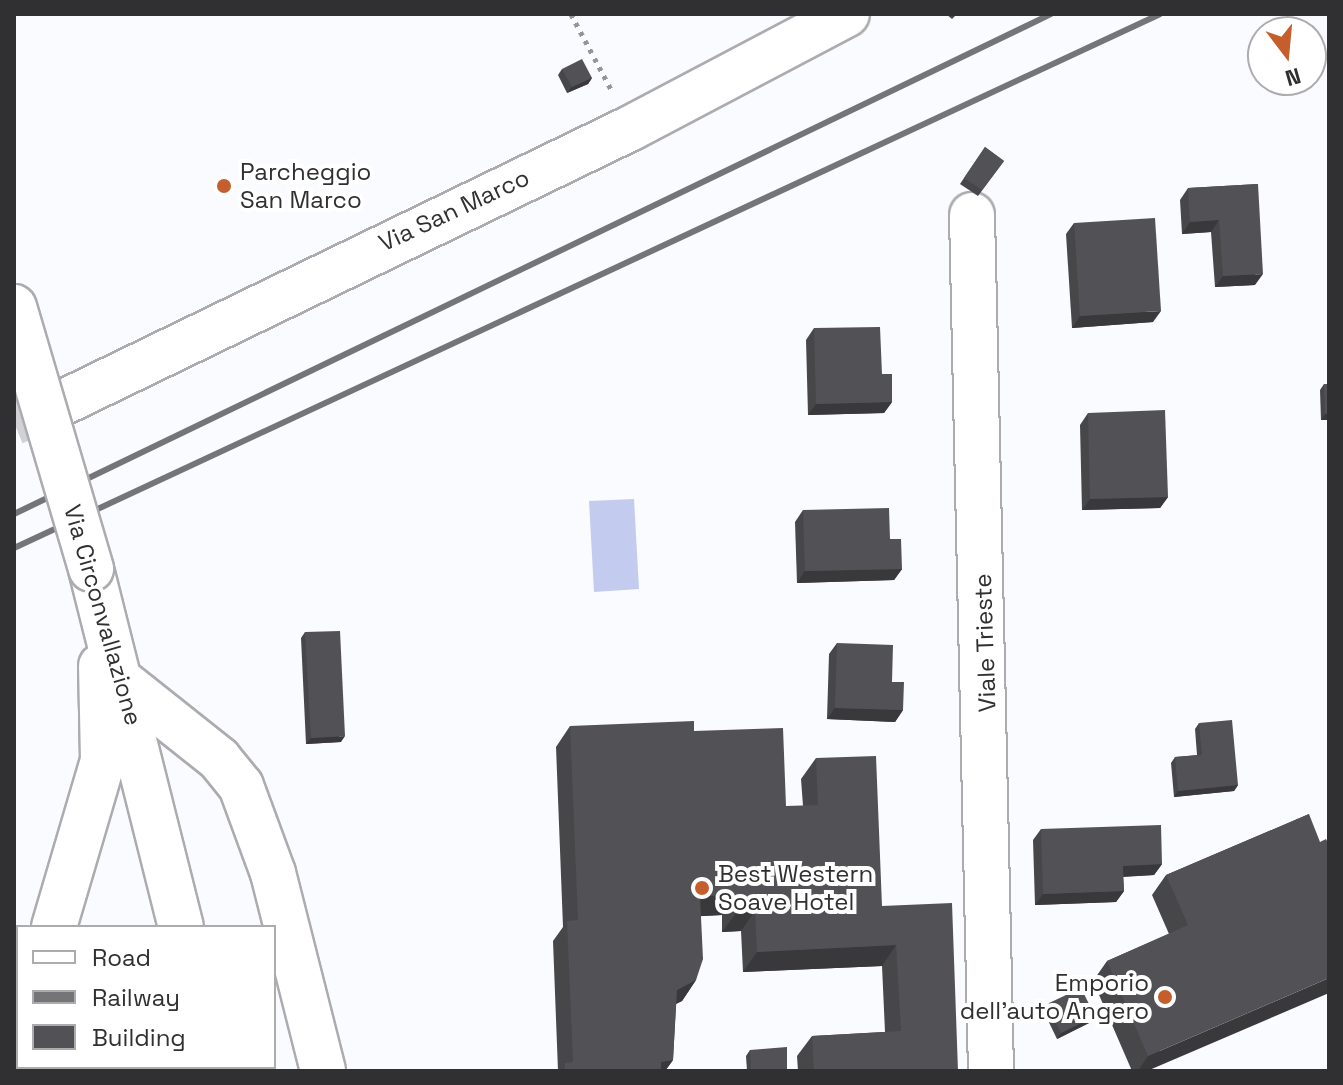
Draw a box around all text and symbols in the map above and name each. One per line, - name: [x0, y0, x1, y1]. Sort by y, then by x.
- north arrow: [1247, 16, 1327, 96]
- text: N: [1282, 62, 1304, 93]
- place label: Parcheggio San Marco: [240, 158, 371, 214]
- street label: Via San Marco: [374, 163, 534, 257]
- marker: Parcheggio San Marco: [215, 177, 233, 195]
- street label: Via Circonvallazione: [58, 501, 148, 729]
- street label: Viale Trieste: [968, 573, 1002, 713]
- place label: Best Western Soave Hotel: [718, 860, 873, 916]
- marker: Best Western Soave Hotel: [693, 879, 711, 897]
- legend: [16, 925, 276, 1069]
- text: Road: [92, 942, 151, 973]
- place label: Emporio dell'auto Angero: [959, 969, 1149, 1025]
- text: Railway: [92, 982, 180, 1013]
- marker: Emporio dell'auto Angero: [1156, 988, 1174, 1006]
- text: Building: [92, 1022, 186, 1053]

